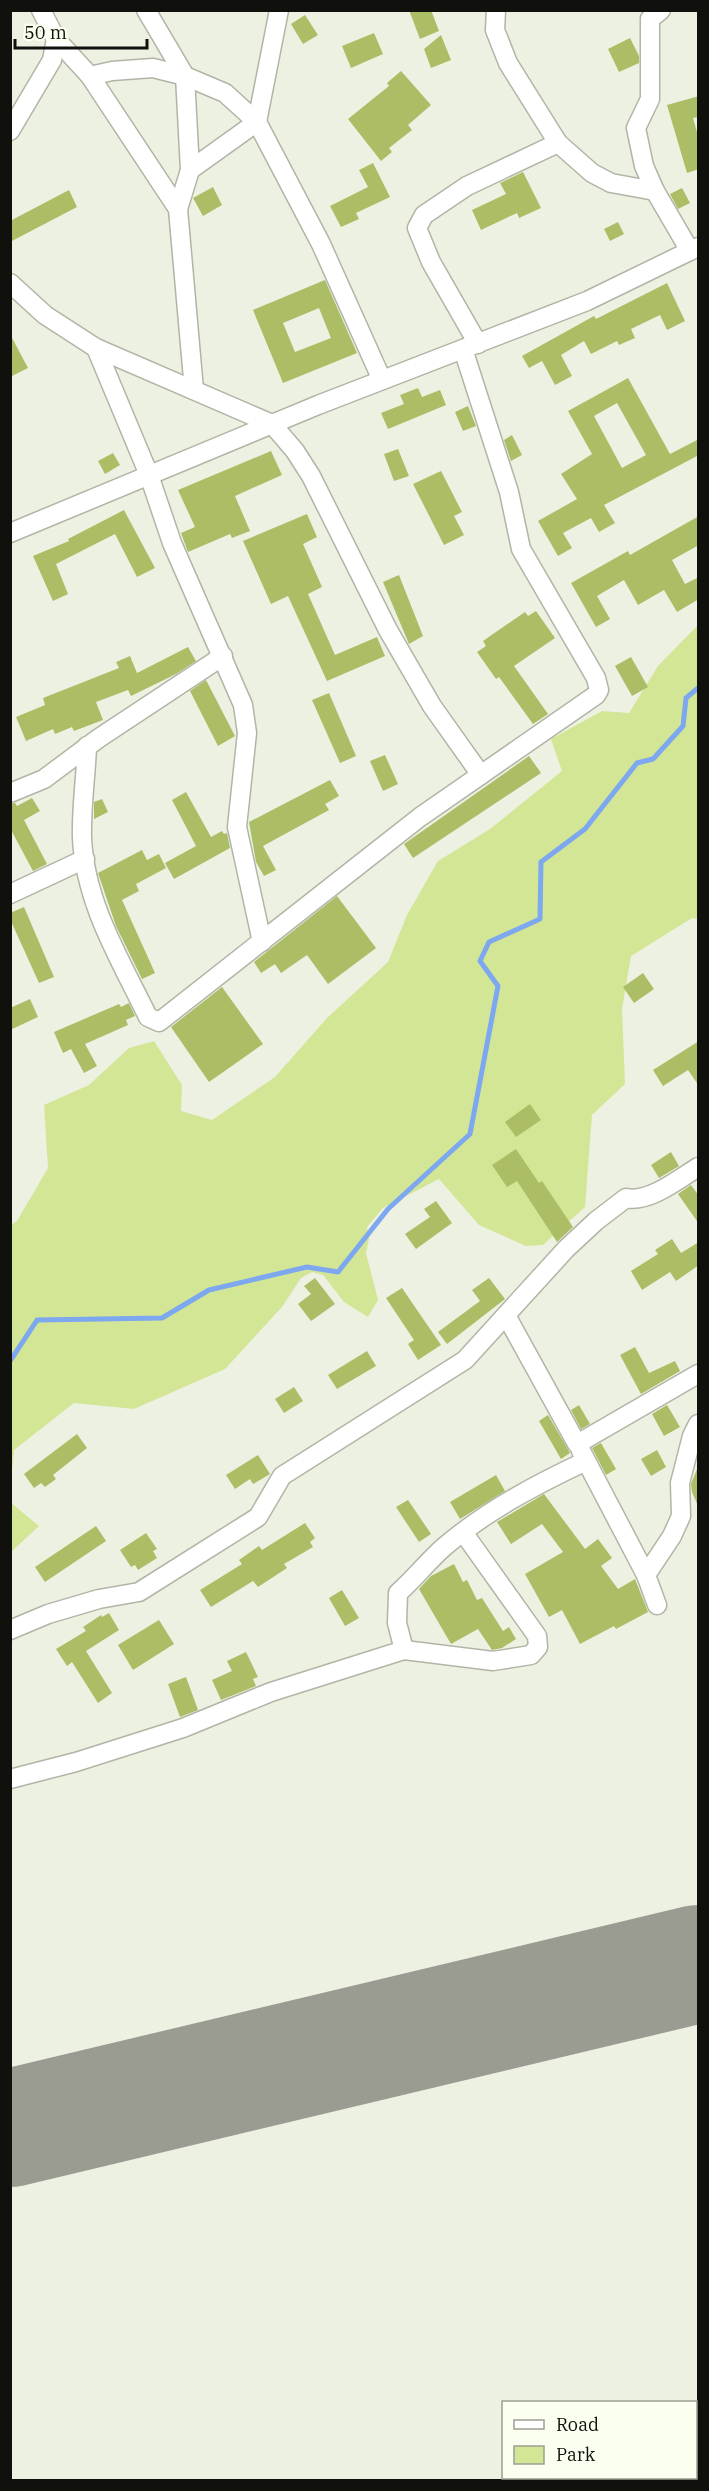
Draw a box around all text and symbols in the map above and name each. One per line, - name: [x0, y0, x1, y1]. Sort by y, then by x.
- scale bar: [15, 12, 147, 50]
- text: 50 m: [24, 21, 67, 44]
- legend: [502, 2401, 697, 2479]
- text: Road: [556, 2413, 599, 2436]
- text: Park: [556, 2443, 596, 2466]

